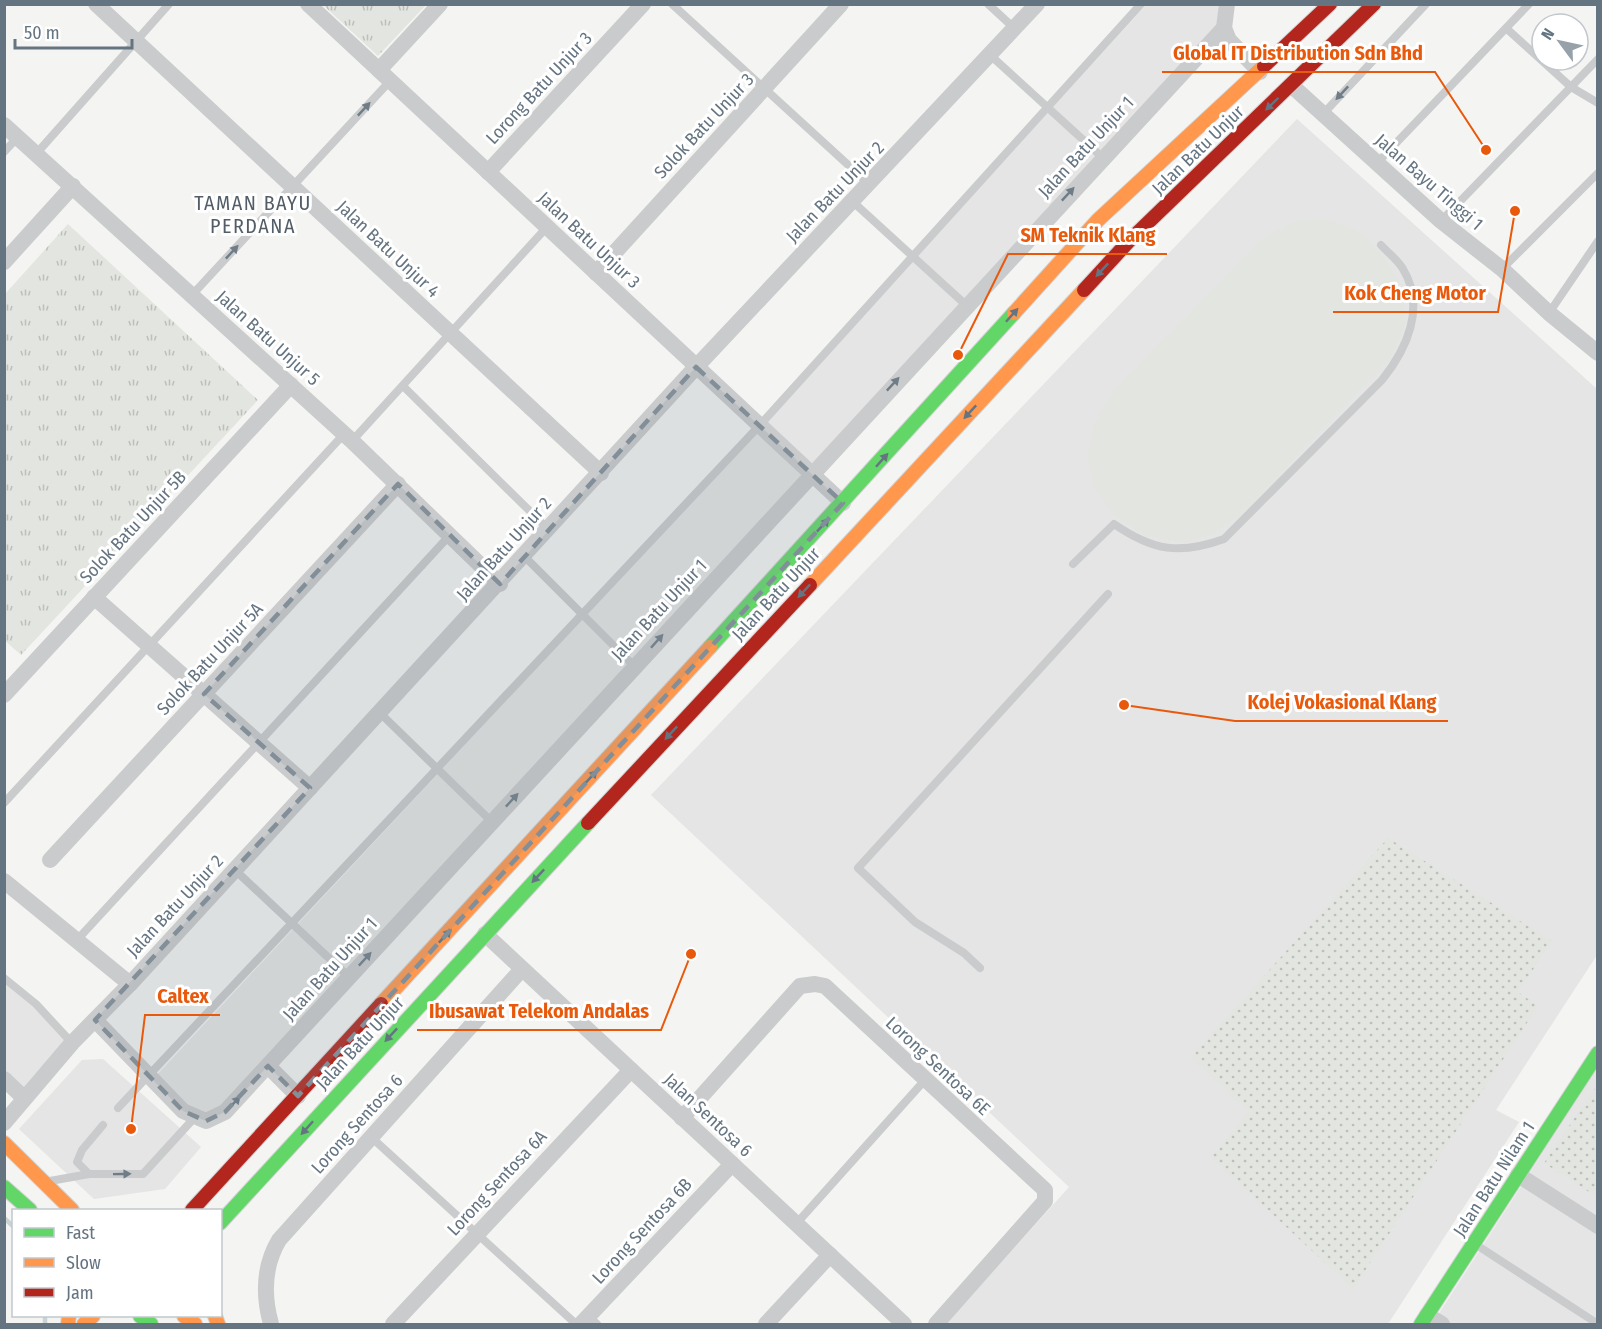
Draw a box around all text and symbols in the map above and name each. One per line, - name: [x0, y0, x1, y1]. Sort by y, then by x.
- scale bar: [15, 12, 132, 50]
- north arrow: [1530, 12, 1590, 72]
- text: 50 m: [24, 22, 60, 44]
- text: N: [1537, 25, 1558, 43]
- street label: Lorong Batu Unjur 3: [481, 27, 597, 149]
- callout: Global IT Distribution Sdn Bhd: [1162, 34, 1435, 72]
- text: Global IT Distribution Sdn Bhd: [1173, 41, 1423, 65]
- street label: Solok Batu Unjur 3: [650, 69, 758, 183]
- one-way arrow: [1336, 86, 1350, 100]
- street label: Jalan Batu Unjur 1: [1033, 92, 1139, 202]
- one-way arrow: [1264, 97, 1279, 111]
- street label: Jalan Batu Unjur: [1147, 100, 1249, 199]
- one-way arrow: [357, 101, 371, 116]
- street label: Jalan Bayu Tinggi 1: [1371, 129, 1487, 235]
- street label: Jalan Batu Unjur 2: [781, 137, 889, 247]
- street label: Jalan Batu Unjur 3: [533, 187, 645, 293]
- one-way arrow: [1061, 187, 1075, 202]
- district label: TAMAN BAYU PERDANA: [194, 191, 312, 238]
- street label: Jalan Batu Unjur 4: [332, 196, 444, 302]
- callout: SM Teknik Klang: [1008, 216, 1167, 254]
- text: SM Teknik Klang: [1020, 223, 1156, 247]
- one-way arrow: [225, 244, 239, 259]
- one-way arrow: [1096, 262, 1110, 276]
- callout: Kok Cheng Motor: [1333, 274, 1498, 312]
- text: Kok Cheng Motor: [1344, 281, 1486, 305]
- street label: Jalan Batu Unjur 5: [212, 286, 324, 390]
- one-way arrow: [1005, 308, 1018, 323]
- one-way arrow: [886, 377, 900, 392]
- one-way arrow: [963, 405, 977, 419]
- one-way arrow: [875, 453, 888, 468]
- street label: Solok Batu Unjur 5B: [75, 466, 191, 588]
- street label: Jalan Batu Unjur 2: [452, 493, 556, 605]
- one-way arrow: [816, 518, 829, 533]
- street label: Jalan Batu Unjur: [727, 542, 825, 645]
- street label: Jalan Batu Unjur 1: [606, 555, 712, 665]
- one-way arrow: [797, 583, 811, 598]
- street label: Solok Batu Unjur 5A: [152, 598, 268, 720]
- one-way arrow: [650, 634, 664, 648]
- callout: Kolej Vokasional Klang: [1235, 683, 1448, 721]
- text: Kolej Vokasional Klang: [1248, 690, 1437, 714]
- one-way arrow: [664, 726, 678, 741]
- one-way arrow: [584, 770, 597, 785]
- one-way arrow: [504, 793, 518, 807]
- street label: Jalan Batu Unjur 2: [122, 850, 228, 962]
- one-way arrow: [532, 869, 546, 883]
- street label: Jalan Batu Unjur 1: [278, 913, 382, 1025]
- one-way arrow: [438, 929, 451, 944]
- one-way arrow: [358, 952, 372, 966]
- callout: Caltex: [145, 977, 220, 1015]
- text: Caltex: [157, 984, 209, 1008]
- street label: Jalan Batu Unjur: [311, 991, 409, 1094]
- callout: Ibusawat Telekom Andalas: [417, 992, 661, 1030]
- text: Ibusawat Telekom Andalas: [429, 999, 649, 1023]
- street label: Lorong Sentosa 6E: [881, 1012, 995, 1120]
- one-way arrow: [385, 1027, 399, 1041]
- street label: Jalan Sentosa 6: [659, 1069, 757, 1162]
- street label: Lorong Sentosa 6: [307, 1070, 408, 1178]
- one-way arrow: [226, 1096, 240, 1110]
- street label: Jalan Batu Nilam 1: [1449, 1117, 1539, 1241]
- one-way arrow: [300, 1120, 314, 1135]
- street label: Lorong Sentosa 6A: [443, 1125, 552, 1240]
- one-way arrow: [113, 1169, 132, 1179]
- street label: Lorong Sentosa 6B: [587, 1174, 697, 1288]
- legend: [12, 1209, 222, 1317]
- text: Fast: [66, 1222, 95, 1244]
- text: Slow: [66, 1252, 101, 1274]
- text: Jam: [66, 1282, 94, 1304]

